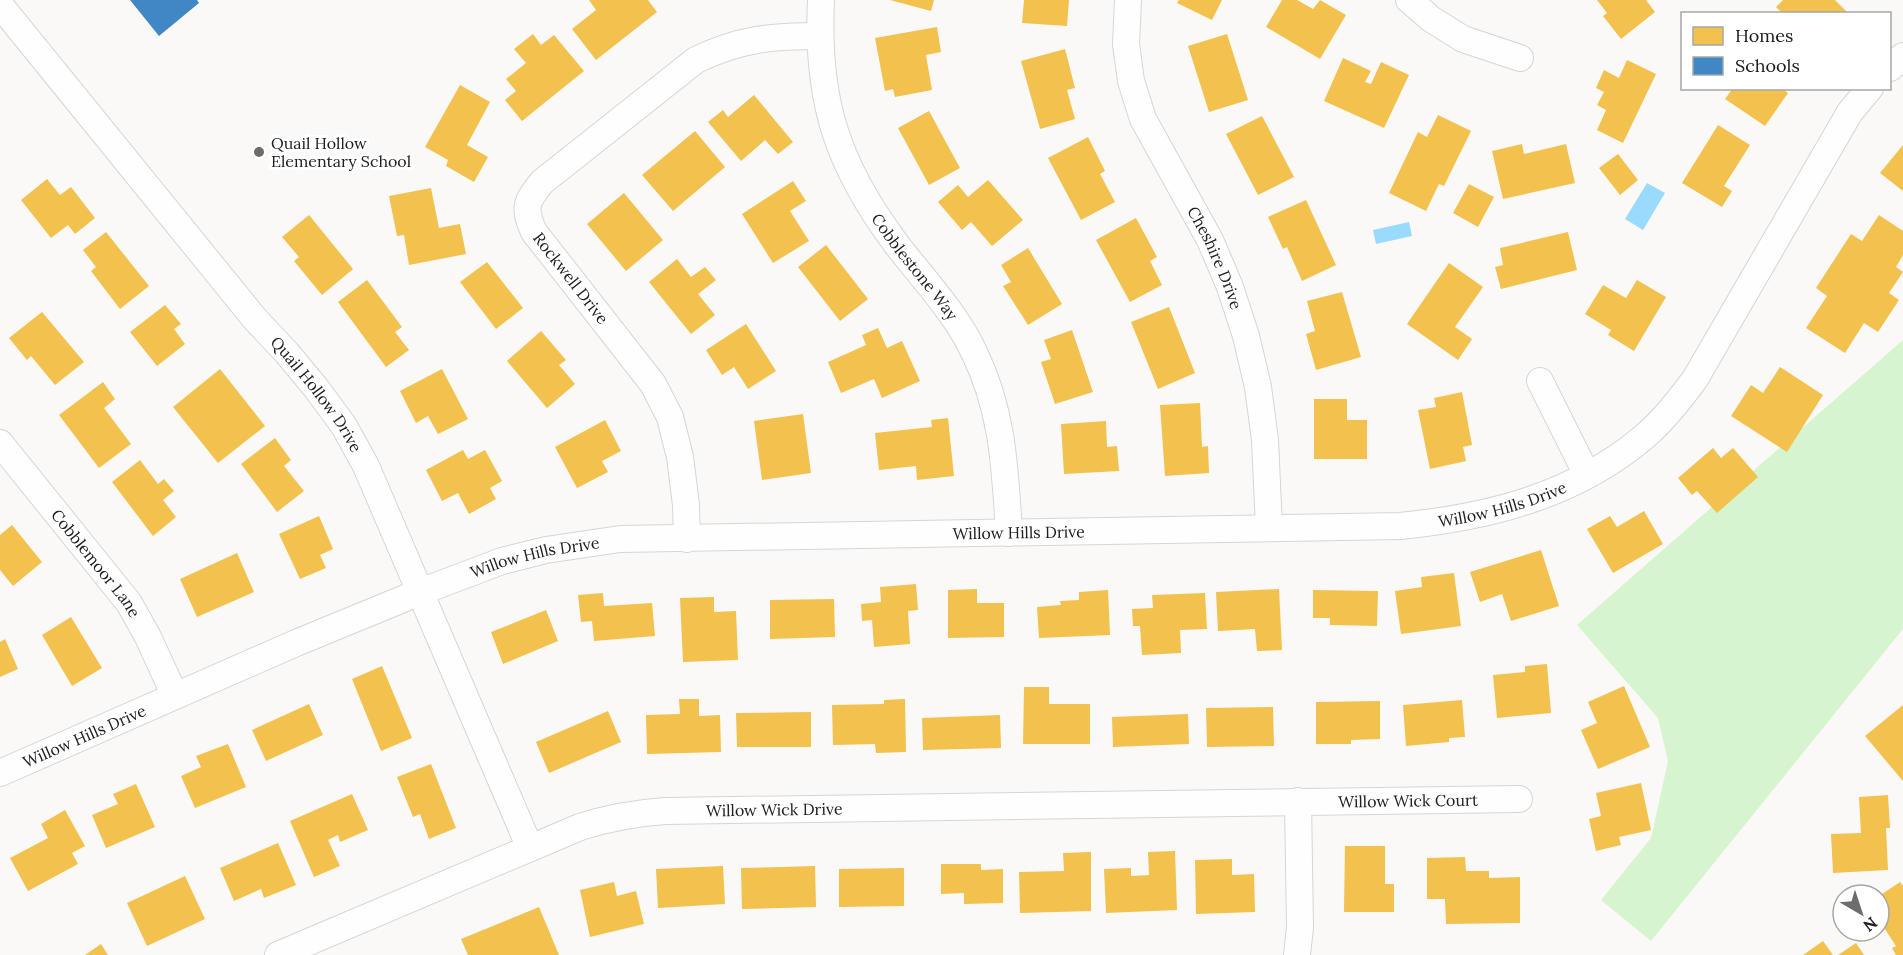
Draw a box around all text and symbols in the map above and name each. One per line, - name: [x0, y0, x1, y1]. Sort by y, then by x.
- legend: [1681, 12, 1891, 90]
- text: Homes: [1735, 24, 1793, 47]
- text: Schools: [1735, 54, 1800, 77]
- place label: Quail Hollow Elementary School: [271, 133, 411, 171]
- marker: Quail Hollow Elementary School: [252, 145, 266, 159]
- street label: Cheshire Drive: [1183, 203, 1247, 312]
- street label: Cobblestone Way: [868, 209, 963, 324]
- street label: Rockwell Drive: [529, 228, 613, 328]
- street label: Quail Hollow Drive: [266, 332, 367, 456]
- street label: Willow Hills Drive: [1437, 477, 1570, 531]
- street label: Cobblemoor Lane: [47, 505, 145, 621]
- street label: Willow Hills Drive: [952, 521, 1085, 543]
- street label: Willow Hills Drive: [467, 532, 601, 582]
- street label: Willow Hills Drive: [20, 700, 149, 772]
- street label: Willow Wick Court: [1338, 790, 1479, 812]
- street label: Willow Wick Drive: [706, 799, 843, 820]
- north arrow: [1831, 883, 1891, 943]
- text: N: [1859, 913, 1882, 936]

